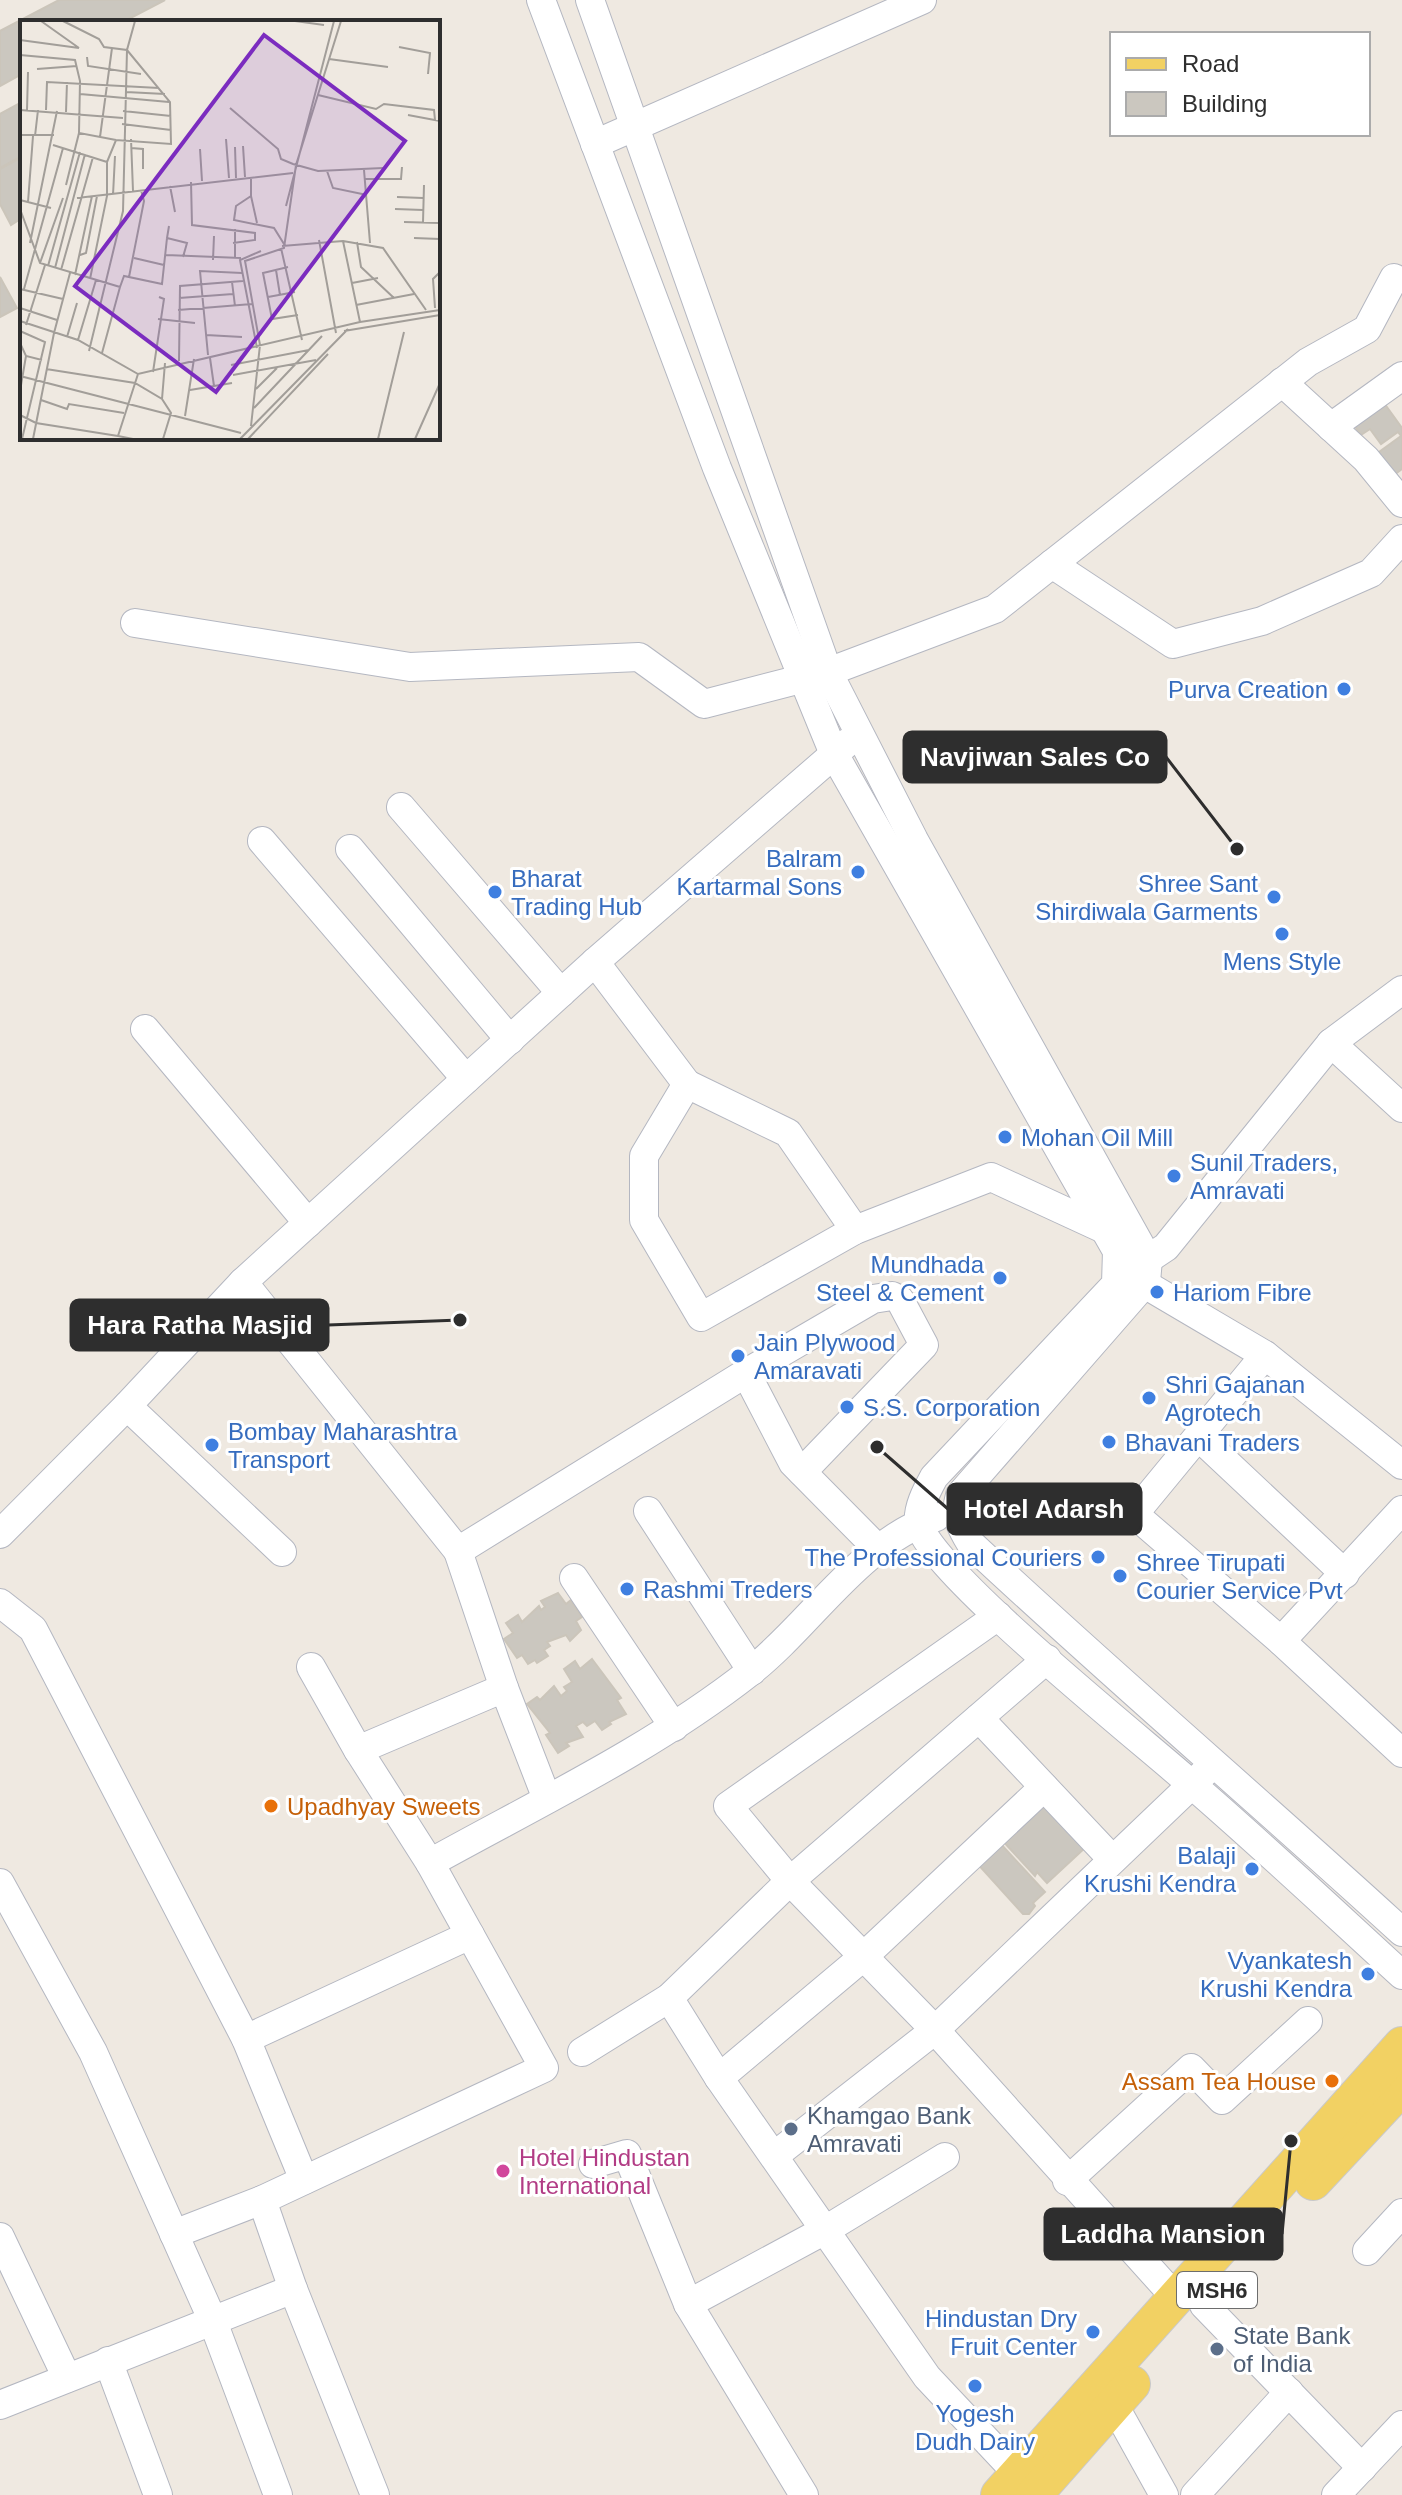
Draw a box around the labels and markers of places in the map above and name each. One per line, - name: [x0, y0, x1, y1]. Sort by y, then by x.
- place label: Purva Creation: [1168, 676, 1328, 703]
- marker: Purva Creation: [1335, 680, 1353, 698]
- callout: Navjiwan Sales Co: [904, 732, 1166, 782]
- place label: Balram Kartarmal Sons: [677, 845, 842, 900]
- marker: Balram Kartarmal Sons: [849, 863, 867, 881]
- place label: Bharat Trading Hub: [511, 865, 642, 920]
- place label: Shree Sant Shirdiwala Garments: [1035, 870, 1258, 925]
- marker: Bharat Trading Hub: [486, 883, 504, 901]
- marker: Shree Sant Shirdiwala Garments: [1265, 888, 1283, 906]
- marker: Mens Style: [1273, 925, 1291, 943]
- place label: Mens Style: [1223, 948, 1341, 975]
- place label: Mohan Oil Mill: [1021, 1124, 1173, 1151]
- marker: Mohan Oil Mill: [996, 1128, 1014, 1146]
- place label: Sunil Traders, Amravati: [1190, 1149, 1338, 1204]
- marker: Sunil Traders, Amravati: [1165, 1167, 1183, 1185]
- place label: Mundhada Steel & Cement: [816, 1251, 985, 1306]
- marker: Mundhada Steel & Cement: [991, 1269, 1009, 1287]
- place label: Hariom Fibre: [1173, 1279, 1312, 1306]
- marker: Hariom Fibre: [1148, 1283, 1166, 1301]
- callout: Hara Ratha Masjid: [71, 1300, 328, 1350]
- place label: Jain Plywood Amaravati: [754, 1329, 895, 1384]
- marker: Jain Plywood Amaravati: [729, 1347, 747, 1365]
- place label: Shri Gajanan Agrotech: [1165, 1371, 1305, 1426]
- marker: Shri Gajanan Agrotech: [1140, 1389, 1158, 1407]
- place label: S.S. Corporation: [863, 1394, 1040, 1421]
- marker: S.S. Corporation: [838, 1398, 856, 1416]
- place label: Bombay Maharashtra Transport: [228, 1418, 458, 1473]
- place label: Bhavani Traders: [1125, 1429, 1300, 1456]
- marker: Bhavani Traders: [1100, 1433, 1118, 1451]
- marker: Bombay Maharashtra Transport: [203, 1436, 221, 1454]
- callout: Hotel Adarsh: [948, 1484, 1141, 1534]
- place label: The Professional Couriers: [805, 1544, 1082, 1571]
- marker: The Professional Couriers: [1089, 1548, 1107, 1566]
- place label: Shree Tirupati Courier Service Pvt: [1136, 1549, 1343, 1604]
- marker: Shree Tirupati Courier Service Pvt: [1111, 1567, 1129, 1585]
- place label: Rashmi Treders: [643, 1576, 812, 1603]
- marker: Rashmi Treders: [618, 1580, 636, 1598]
- place label: Upadhyay Sweets: [287, 1793, 480, 1820]
- marker: Upadhyay Sweets: [262, 1797, 280, 1815]
- place label: Balaji Krushi Kendra: [1084, 1842, 1237, 1897]
- marker: Balaji Krushi Kendra: [1243, 1860, 1261, 1878]
- place label: Vyankatesh Krushi Kendra: [1200, 1947, 1353, 2002]
- marker: Vyankatesh Krushi Kendra: [1359, 1965, 1377, 1983]
- place label: Assam Tea House: [1122, 2068, 1316, 2095]
- marker: Assam Tea House: [1323, 2072, 1341, 2090]
- place label: Khamgao Bank Amravati: [807, 2102, 972, 2157]
- marker: Khamgao Bank Amravati: [782, 2120, 800, 2138]
- place label: Hotel Hindustan International: [519, 2144, 690, 2199]
- marker: Hotel Hindustan International: [494, 2162, 512, 2180]
- callout: Laddha Mansion: [1045, 2209, 1282, 2259]
- place label: Hindustan Dry Fruit Center: [925, 2305, 1077, 2360]
- place label: State Bank of India: [1233, 2322, 1351, 2377]
- marker: Hindustan Dry Fruit Center: [1084, 2323, 1102, 2341]
- marker: State Bank of India: [1208, 2340, 1226, 2358]
- marker: Yogesh Dudh Dairy: [966, 2377, 984, 2395]
- place label: Yogesh Dudh Dairy: [915, 2400, 1035, 2455]

